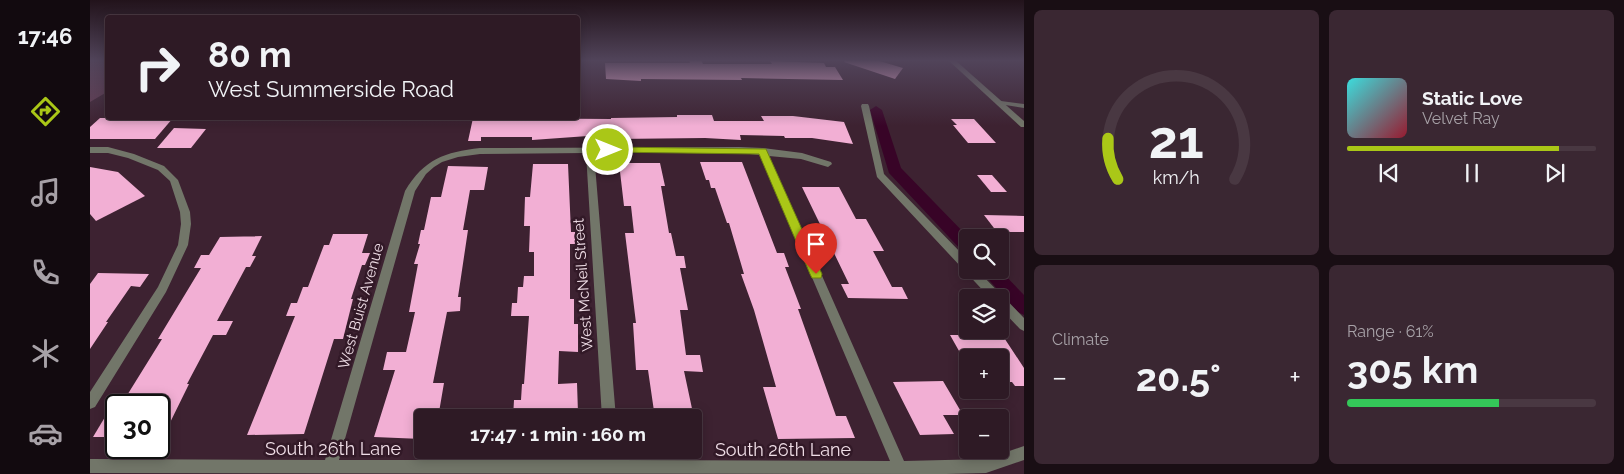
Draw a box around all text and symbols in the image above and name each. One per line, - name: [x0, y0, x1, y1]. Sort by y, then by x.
- text: 17:46: [18, 23, 72, 49]
- text: 80 m: [208, 34, 292, 75]
- icon: right: [125, 35, 190, 100]
- text: West Summerside Road: [208, 76, 454, 102]
- text: Static Love: [1422, 87, 1523, 109]
- icon: directions: [28, 94, 63, 129]
- text: 21: [1149, 109, 1204, 170]
- text: Velvet Ray: [1422, 109, 1500, 128]
- position arrow: [581, 123, 633, 175]
- icon: previous: [1375, 159, 1403, 187]
- icon: pause: [1458, 159, 1486, 187]
- icon: next: [1541, 159, 1569, 187]
- text: km/h: [1153, 167, 1200, 188]
- icon: music: [28, 175, 63, 210]
- street label: West McNeil Street: [569, 218, 597, 352]
- pin: [795, 223, 837, 274]
- map controls: [959, 229, 1009, 459]
- button: search: [959, 229, 1009, 279]
- icon: arrive: [802, 230, 830, 258]
- street label: West Buist Avenue: [334, 241, 388, 371]
- icon: phone: [28, 255, 63, 290]
- button: layers: [959, 289, 1009, 339]
- text: Range · 61%: [1347, 322, 1434, 341]
- text: Climate: [1052, 330, 1109, 349]
- icon: climate: [28, 336, 63, 371]
- text: 305 km: [1347, 347, 1478, 392]
- button: +: [959, 349, 1009, 399]
- text: 20.5°: [1136, 355, 1221, 400]
- text: −: [1052, 361, 1067, 394]
- text: +: [1289, 361, 1301, 394]
- speed limit sign: 30: [105, 394, 170, 459]
- button: −: [959, 409, 1009, 459]
- icon: car: [28, 416, 63, 451]
- text: 17:47 · 1 min · 160 m: [470, 423, 646, 445]
- street label: South 26th Lane: [265, 438, 402, 459]
- street label: South 26th Lane: [715, 439, 852, 460]

